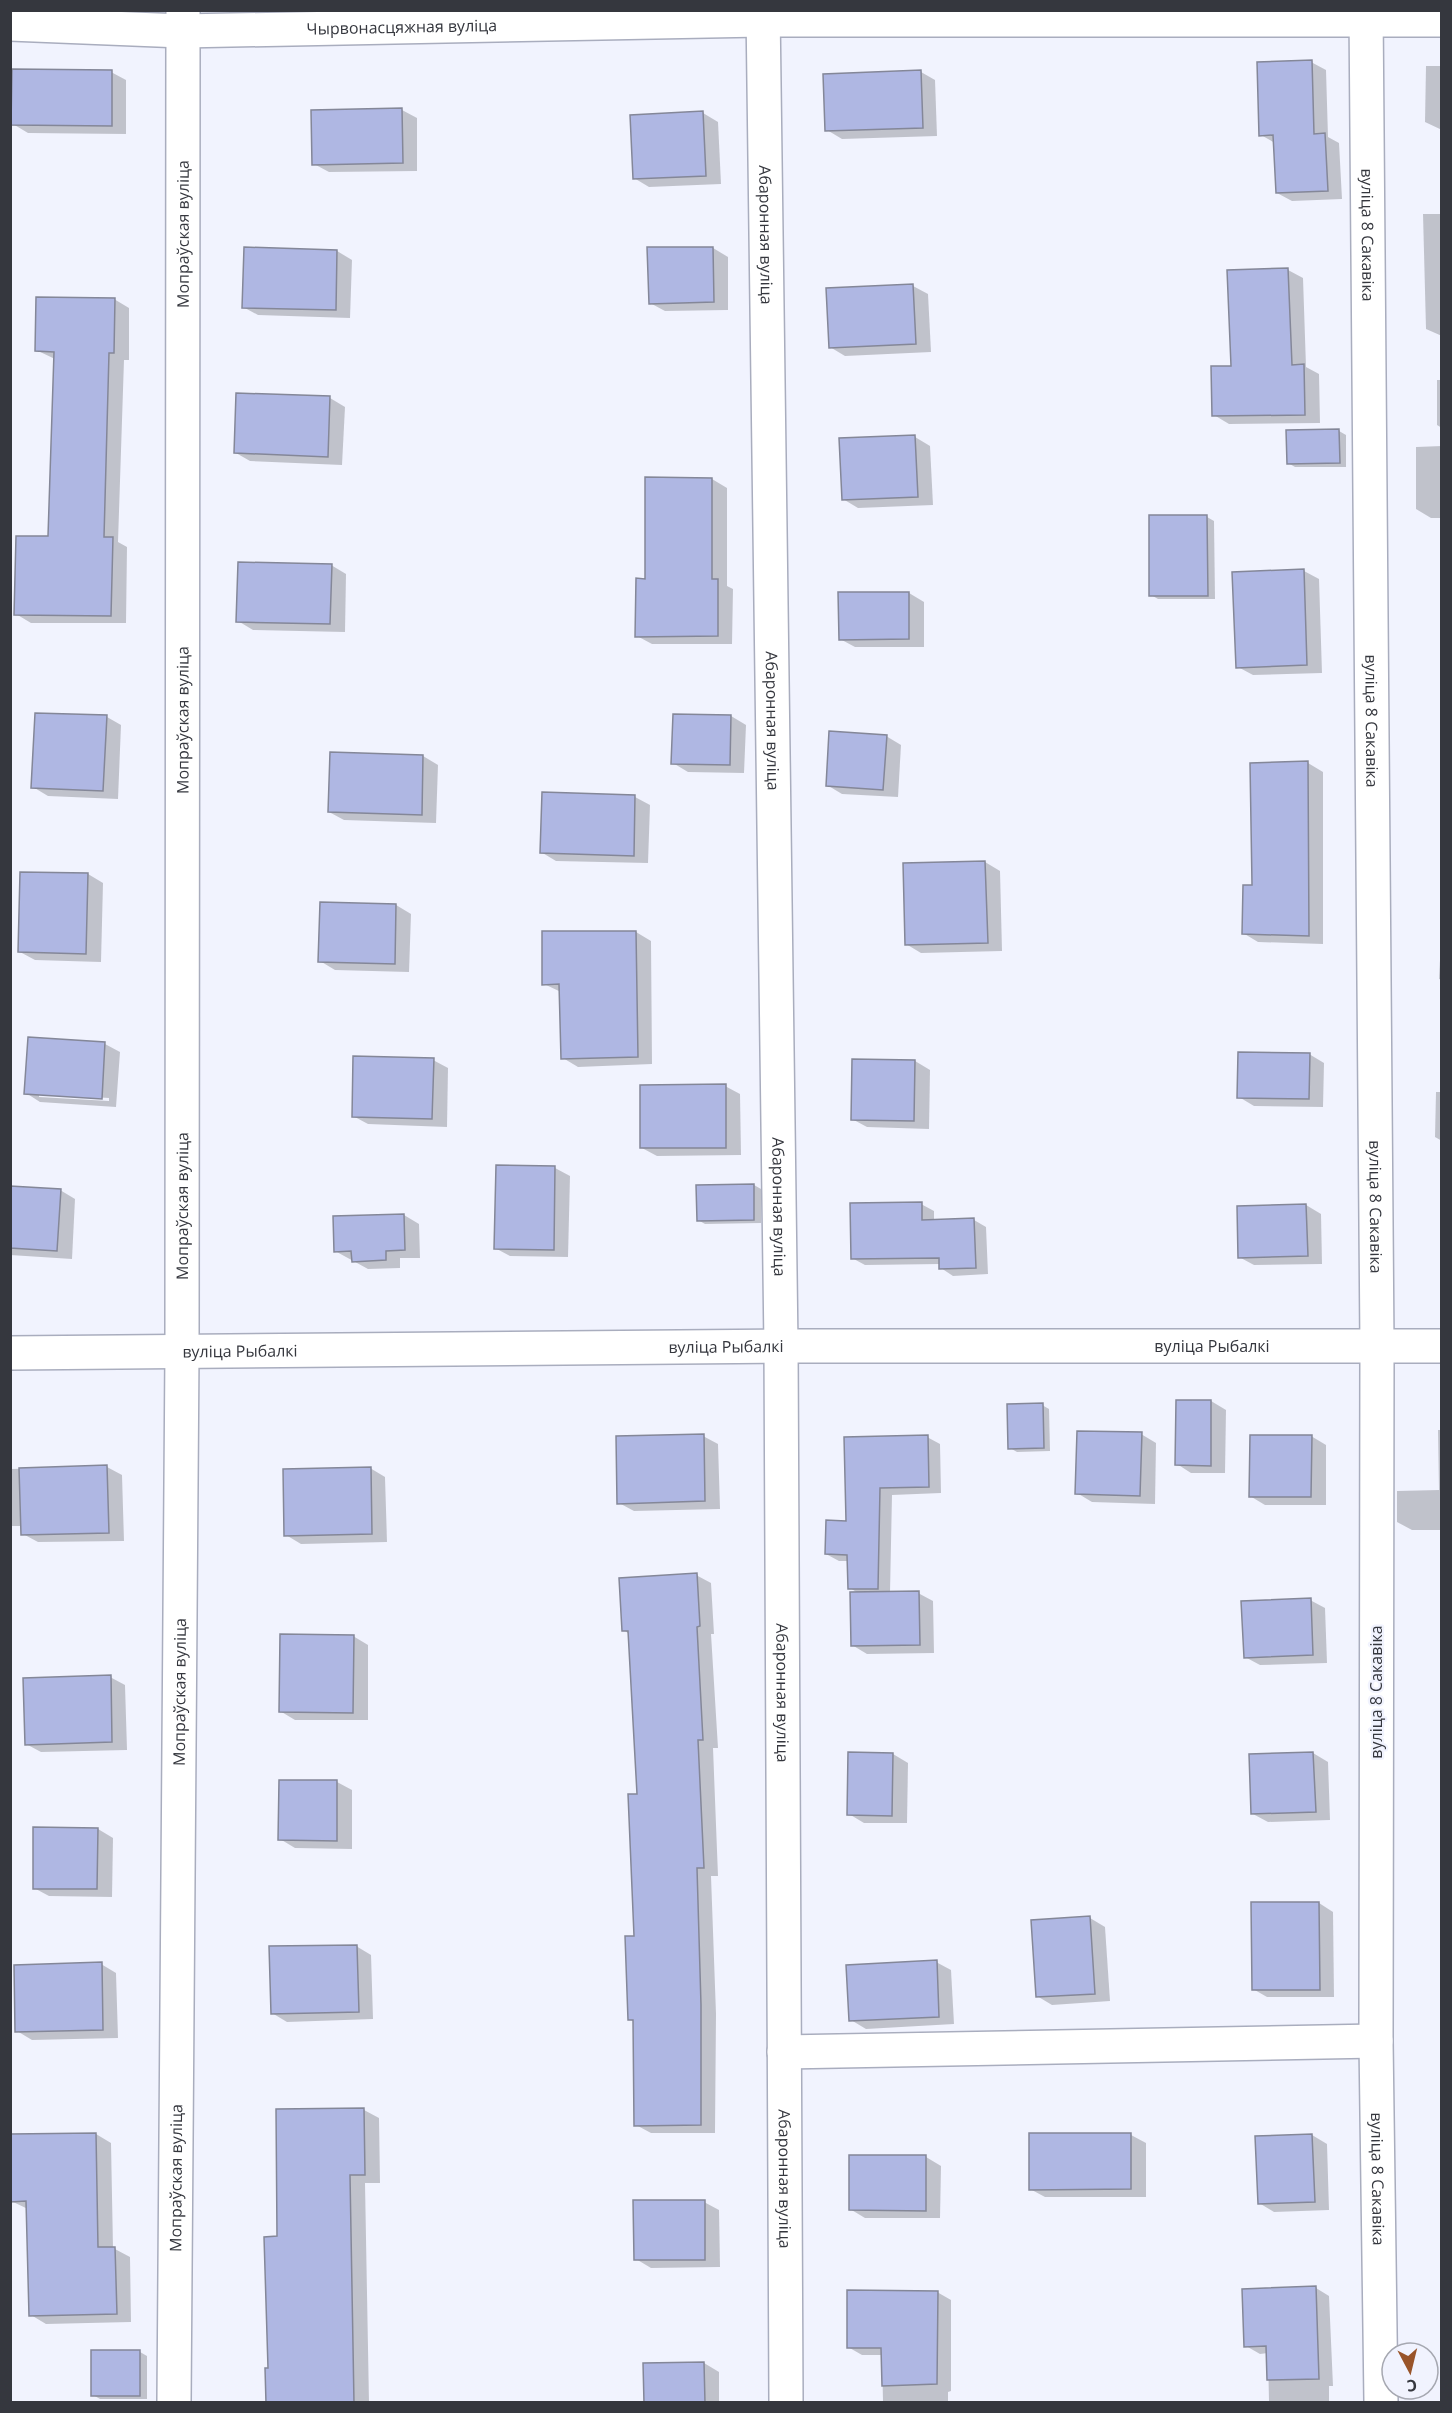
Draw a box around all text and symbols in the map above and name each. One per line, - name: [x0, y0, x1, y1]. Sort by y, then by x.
- street label: Чырвонасцяжная вуліца: [306, 14, 497, 40]
- street label: Мопраўская вуліца: [172, 160, 194, 308]
- street label: Абаронная вуліца: [754, 165, 778, 305]
- street label: вуліца 8 Сакавіка: [1356, 168, 1379, 302]
- street label: Мопраўская вуліца: [171, 646, 194, 794]
- street label: Абаронная вуліца: [761, 651, 785, 791]
- street label: вуліца 8 Сакавіка: [1360, 654, 1383, 788]
- street label: Мопраўская вуліца: [171, 1132, 193, 1280]
- street label: Абаронная вуліца: [767, 1137, 791, 1277]
- street label: вуліца 8 Сакавіка: [1364, 1140, 1387, 1274]
- street label: вуліца Рыбалкі: [668, 1335, 784, 1358]
- street label: вуліца Рыбалкі: [1154, 1335, 1270, 1357]
- street label: вуліца Рыбалкі: [182, 1339, 298, 1362]
- street label: Мопраўская вуліца: [168, 1618, 191, 1766]
- street label: Абаронная вуліца: [771, 1623, 794, 1763]
- street label: вуліца 8 Сакавіка: [1365, 1625, 1387, 1759]
- street label: Мопраўская вуліца: [164, 2104, 187, 2252]
- street label: Абаронная вуліца: [774, 2109, 796, 2249]
- street label: вуліца 8 Сакавіка: [1366, 2112, 1390, 2246]
- north arrow: [1380, 2341, 1440, 2401]
- text: С: [1405, 2374, 1418, 2397]

